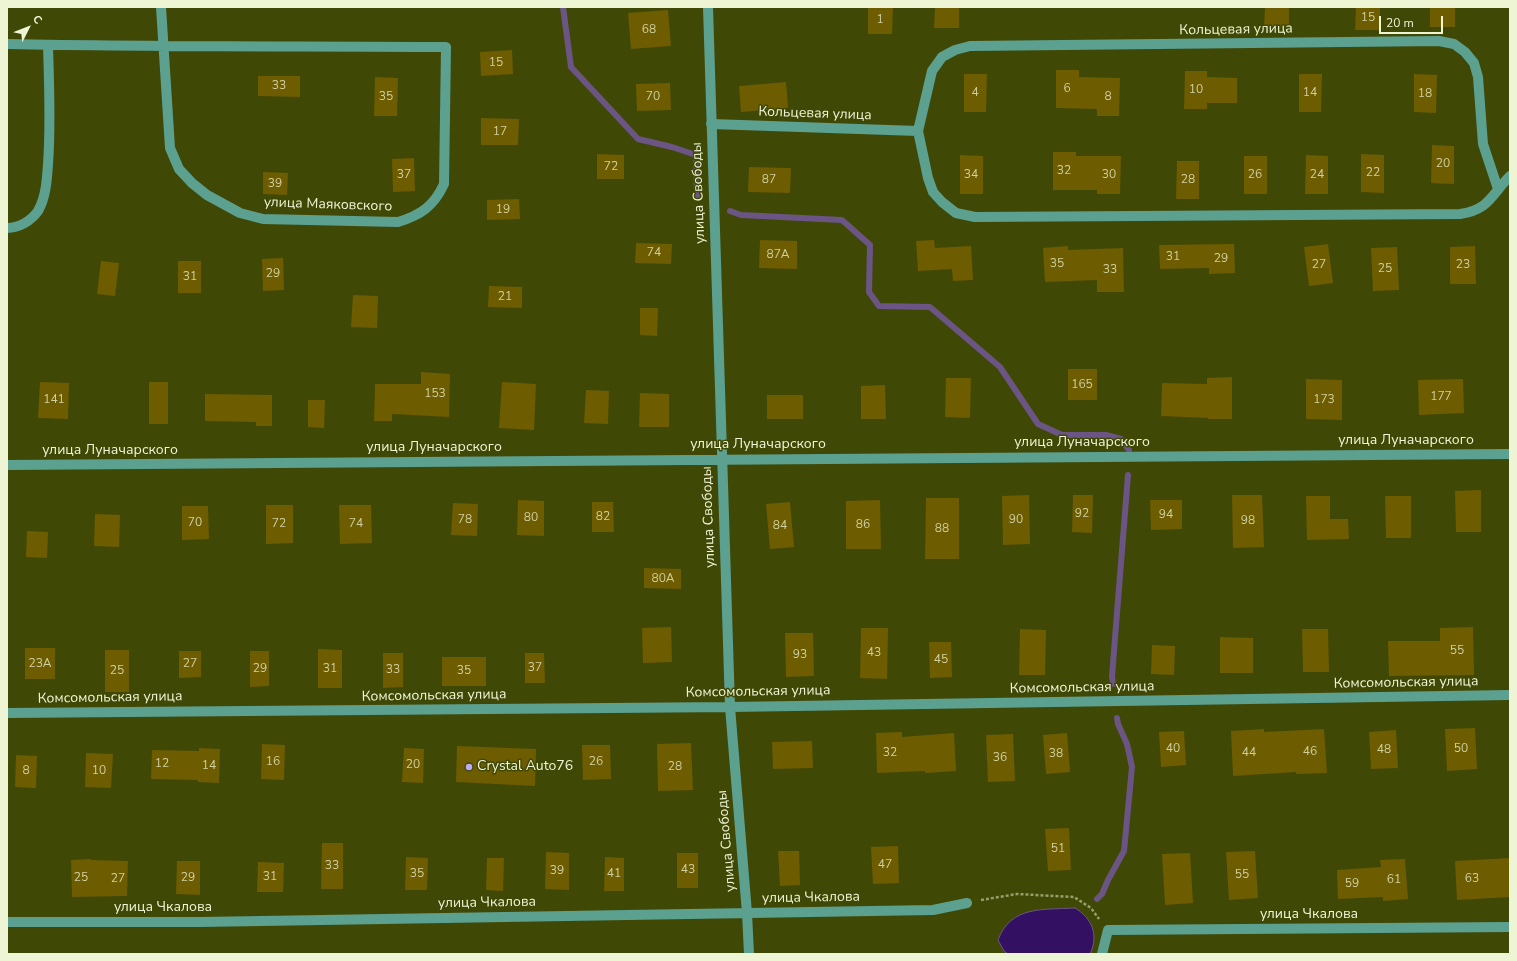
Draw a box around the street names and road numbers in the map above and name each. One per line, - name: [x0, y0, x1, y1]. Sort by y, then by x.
- street label: Кольцевая улица: [1179, 21, 1293, 39]
- street label: Кольцевая улица: [758, 104, 872, 124]
- street label: улица Свободы: [689, 142, 709, 244]
- street label: улица Маяковского: [263, 194, 393, 216]
- street label: улица Луначарского: [1338, 433, 1474, 449]
- street label: улица Луначарского: [1014, 435, 1150, 451]
- street label: улица Луначарского: [690, 437, 826, 453]
- street label: улица Луначарского: [366, 440, 502, 456]
- street label: улица Луначарского: [42, 443, 178, 459]
- street label: улица Свободы: [699, 466, 719, 568]
- street label: Комсомольская улица: [1333, 673, 1479, 693]
- street label: Комсомольская улица: [1009, 678, 1155, 698]
- street label: Комсомольская улица: [685, 682, 831, 702]
- street label: Комсомольская улица: [361, 686, 507, 706]
- street label: Комсомольская улица: [37, 688, 183, 708]
- street label: улица Свободы: [714, 789, 740, 893]
- street label: улица Чкалова: [762, 889, 860, 907]
- street label: улица Чкалова: [438, 894, 536, 912]
- street label: улица Чкалова: [114, 900, 212, 916]
- street label: улица Чкалова: [1260, 907, 1358, 923]

